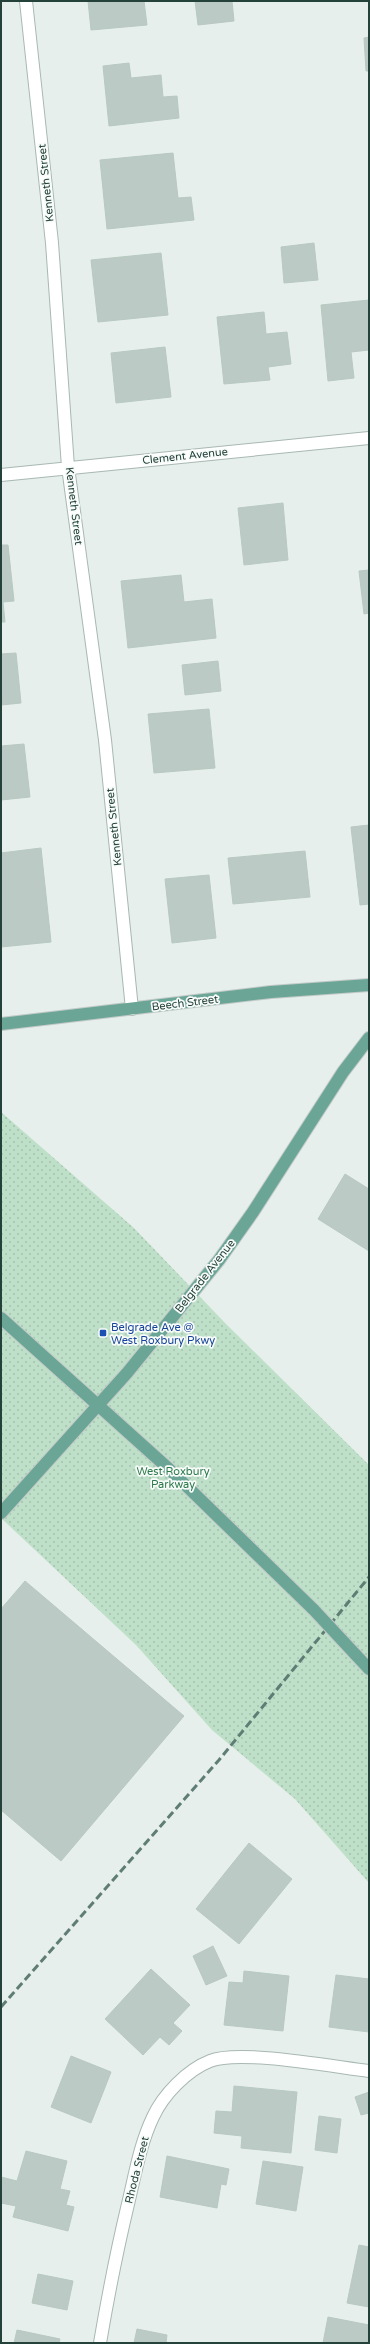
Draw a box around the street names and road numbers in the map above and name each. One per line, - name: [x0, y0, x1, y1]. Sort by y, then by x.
- street label: Kenneth Street: [35, 143, 57, 223]
- street label: Clement Avenue: [142, 445, 228, 467]
- street label: Kenneth Street: [63, 466, 85, 546]
- street label: Kenneth Street: [103, 787, 125, 867]
- street label: Beech Street: [151, 992, 219, 1014]
- street label: Belgrade Avenue: [172, 1237, 238, 1315]
- street label: Rhoda Street: [122, 2135, 152, 2205]

